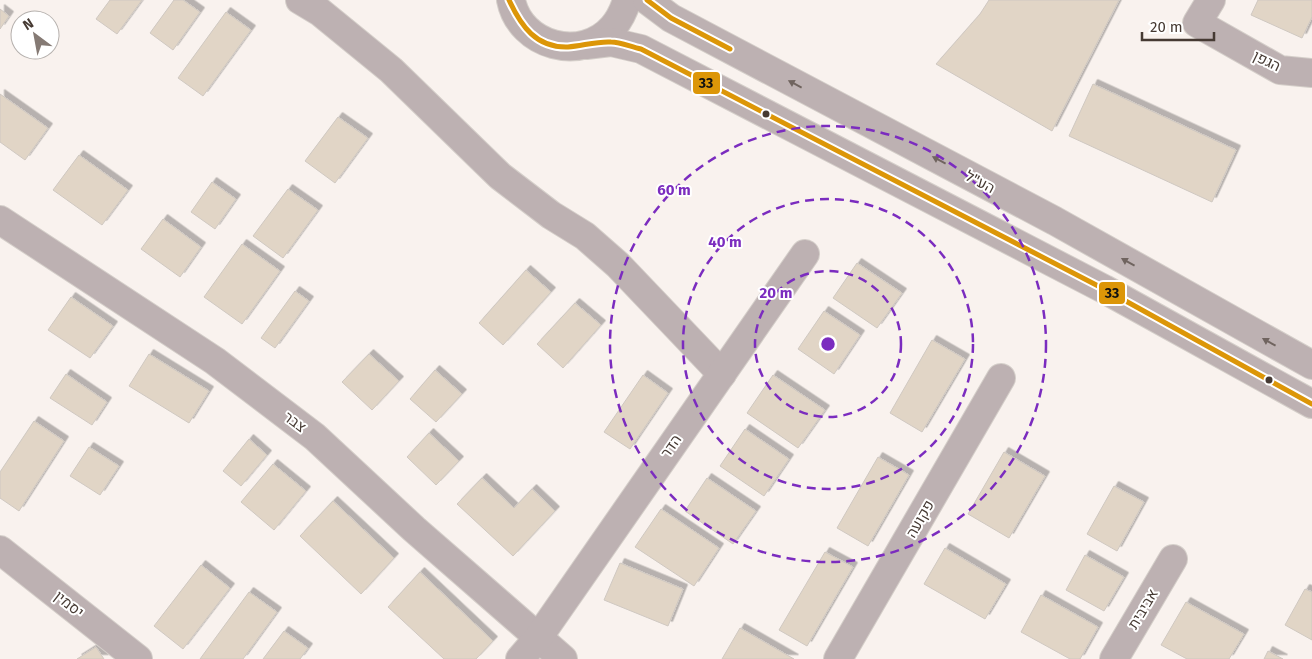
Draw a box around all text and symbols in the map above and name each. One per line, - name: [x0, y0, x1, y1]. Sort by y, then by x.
- north arrow: [10, 10, 60, 60]
- scale bar: [1142, 10, 1214, 42]
- text: N: [20, 15, 37, 34]
- text: 20 m: [1150, 18, 1183, 36]
- street label: הגפן: [1250, 47, 1284, 75]
- line badge: 33: [692, 71, 721, 95]
- text: 33: [698, 75, 713, 92]
- one-way arrow: [788, 80, 802, 88]
- unlabelled marker: [761, 109, 771, 119]
- one-way arrow: [931, 156, 946, 164]
- street label: הע"ל: [962, 167, 998, 197]
- text: 60 m: [657, 181, 691, 199]
- text: 40 m: [708, 233, 742, 251]
- one-way arrow: [1120, 258, 1135, 266]
- line badge: 33: [1098, 281, 1126, 305]
- text: 20 m: [760, 284, 792, 302]
- text: 33: [1104, 285, 1119, 302]
- centre of rings: [819, 335, 837, 353]
- one-way arrow: [1263, 337, 1276, 346]
- unlabelled marker: [1264, 375, 1274, 385]
- street label: צבר: [280, 408, 310, 436]
- street label: הדר: [657, 431, 685, 461]
- street label: פקועה: [902, 497, 938, 541]
- street label: אביבית: [1124, 586, 1162, 632]
- street label: יסמין: [51, 587, 87, 621]

